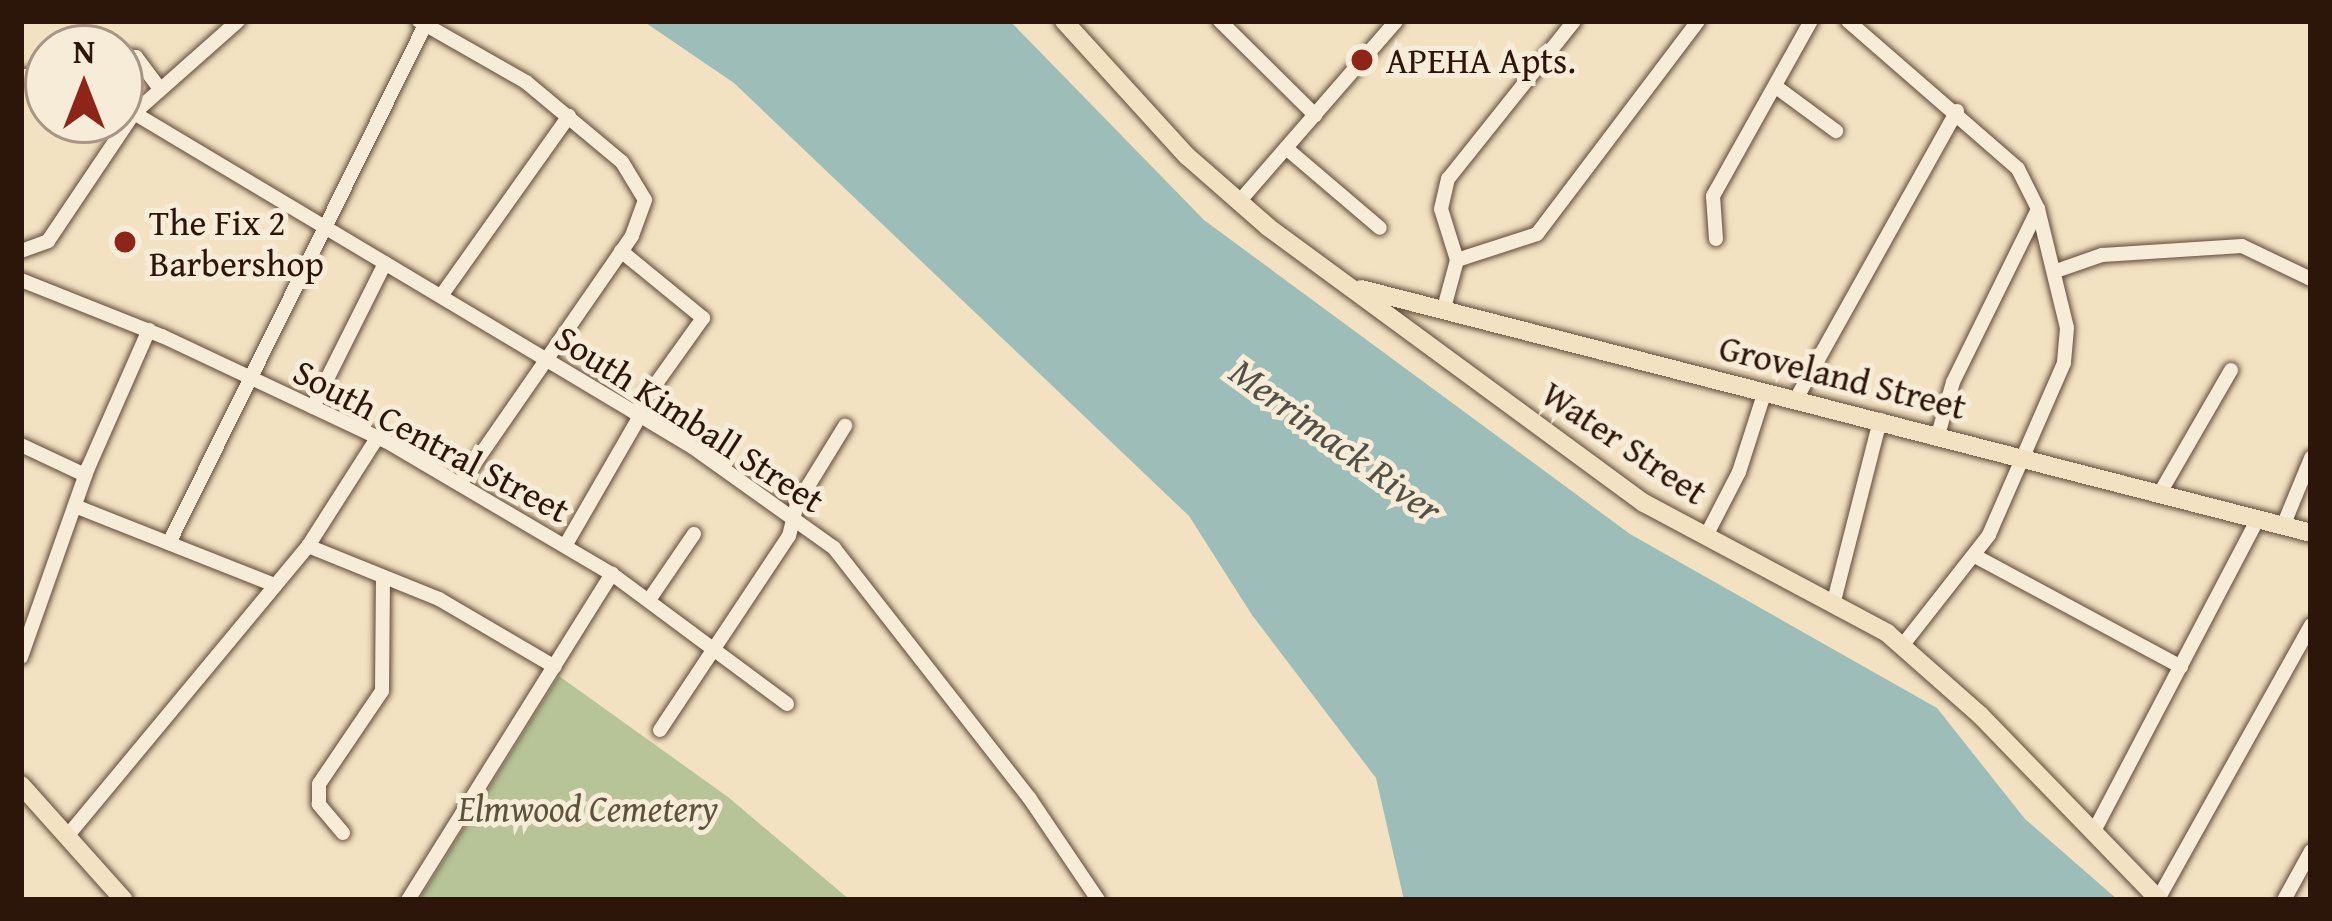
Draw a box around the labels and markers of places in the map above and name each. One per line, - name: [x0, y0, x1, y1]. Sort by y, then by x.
- place label: APEHA Apts.: [1386, 38, 1576, 82]
- marker: APEHA Apts.: [1349, 47, 1375, 73]
- place label: The Fix 2 Barbershop: [149, 199, 324, 284]
- marker: The Fix 2 Barbershop: [112, 229, 138, 255]

